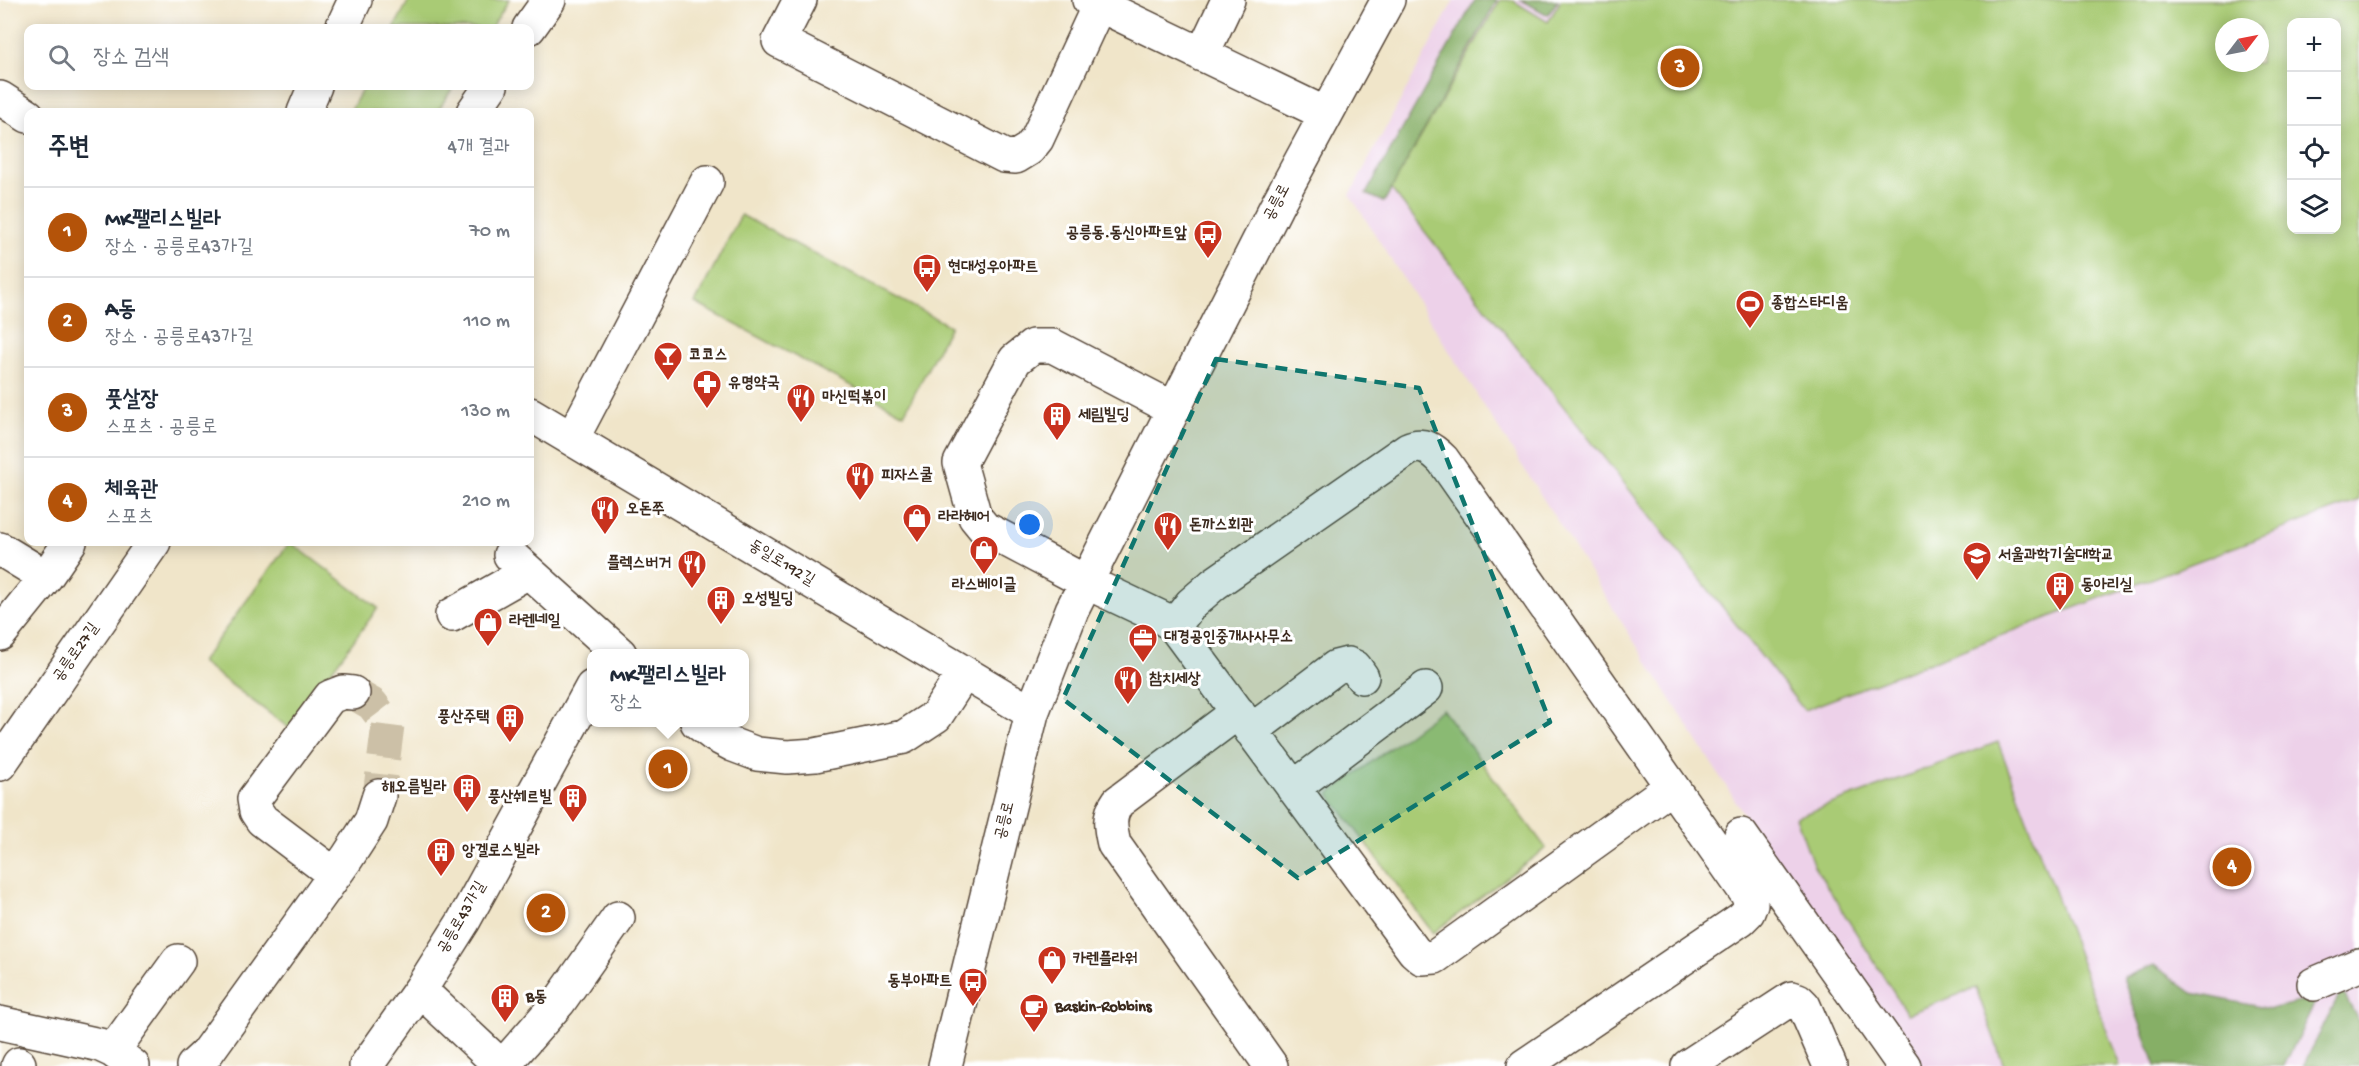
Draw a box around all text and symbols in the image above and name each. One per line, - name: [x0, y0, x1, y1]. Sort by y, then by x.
- north arrow: [2215, 18, 2269, 72]
- map controls: [2287, 18, 2341, 234]
- button: +: [2287, 18, 2341, 72]
- search box: [24, 24, 534, 90]
- icon: search: [45, 41, 78, 74]
- text: 장소 검색: [93, 46, 169, 72]
- pin: 3: [1660, 46, 1700, 90]
- button: −: [2287, 72, 2341, 126]
- button: locate: [2287, 126, 2341, 180]
- text: 주변: [48, 134, 90, 165]
- text: 4개 결과: [448, 137, 510, 160]
- button: layers: [2287, 180, 2341, 234]
- street label: 공릉로: [1260, 181, 1295, 225]
- text: MK팰리스빌라: [105, 208, 221, 234]
- bus stop icon: 공릉동.동신아파트앞: [1192, 218, 1224, 260]
- text: 1: [63, 221, 72, 244]
- text: 70 m: [469, 221, 510, 244]
- place label: 공릉동.동신아파트앞: [1066, 224, 1187, 244]
- text: 장소 · 공릉로43가길: [105, 237, 253, 260]
- bus stop icon: 현대성우아파트: [911, 252, 943, 294]
- place label: 현대성우아파트: [948, 259, 1038, 278]
- sports icon: 종합스타디움: [1734, 288, 1766, 330]
- place label: 종합스타디움: [1771, 294, 1848, 314]
- text: A동: [105, 298, 136, 324]
- text: 2: [63, 311, 72, 334]
- text: 110 m: [464, 311, 510, 334]
- text: 장소 · 공릉로43가길: [105, 327, 253, 350]
- bar icon: 코코스: [652, 340, 684, 382]
- place label: 코코스: [689, 347, 728, 366]
- pharmacy icon: 유명약국: [691, 368, 723, 410]
- place label: 유명약국: [728, 375, 780, 394]
- restaurant icon: 마신떡볶이: [785, 382, 817, 424]
- text: 풋살장: [105, 388, 158, 414]
- place label: 마신떡볶이: [822, 389, 886, 408]
- building icon: 세림빌딩: [1041, 400, 1073, 442]
- text: 3: [62, 401, 73, 424]
- text: 130 m: [461, 401, 510, 424]
- place label: 세림빌딩: [1078, 406, 1130, 426]
- text: 스포츠 · 공릉로: [105, 417, 217, 440]
- restaurant icon: 피자스쿨: [844, 460, 876, 502]
- place label: 피자스쿨: [881, 466, 933, 486]
- text: 체육관: [105, 478, 158, 504]
- text: 4: [63, 491, 72, 514]
- text: 210 m: [462, 491, 510, 514]
- restaurant icon: 오돈쭈: [589, 494, 621, 536]
- place label: 오돈쭈: [626, 501, 665, 520]
- shop icon: 라라헤어: [901, 502, 933, 544]
- text: 스포츠: [105, 507, 153, 530]
- place label: 라라헤어: [938, 509, 990, 528]
- your location: [1015, 510, 1044, 539]
- restaurant icon: 돈까스회관: [1152, 510, 1184, 552]
- place label: 돈까스회관: [1189, 516, 1254, 536]
- shop icon: 라스베이글: [968, 534, 1000, 576]
- street label: 동일로192길: [744, 537, 818, 591]
- school or university icon: 서울과학기술대학교: [1961, 540, 1993, 582]
- place label: 서울과학기술대학교: [1998, 546, 2114, 566]
- restaurant icon: 플렉스버거: [676, 548, 708, 590]
- place label: 플렉스버거: [607, 554, 671, 574]
- building icon: 동아리실: [2044, 570, 2076, 612]
- place label: 라스베이글: [952, 576, 1016, 596]
- place label: 동아리실: [2081, 577, 2133, 596]
- building icon: 오성빌딩: [705, 584, 737, 626]
- place label: 오성빌딩: [742, 590, 794, 610]
- shop icon: 라렌네일: [472, 606, 504, 648]
- place label: 라렌네일: [509, 613, 561, 632]
- street label: 공릉로27길: [49, 619, 104, 686]
- office icon: 대경공인중개사사무소: [1127, 622, 1159, 664]
- place label: 대경공인중개사사무소: [1164, 628, 1293, 648]
- popup: [587, 649, 749, 727]
- text: MK팰리스빌라: [610, 664, 726, 690]
- restaurant icon: 참치세상: [1112, 664, 1144, 706]
- place label: 참치세상: [1149, 671, 1201, 690]
- text: 장소: [610, 693, 642, 716]
- building icon: 풍산주택: [494, 702, 526, 744]
- place label: 풍산주택: [438, 709, 489, 728]
- pin: 1: [648, 746, 688, 792]
- building icon: 해오름빌라: [451, 772, 483, 814]
- place label: 해오름빌라: [381, 778, 447, 798]
- building icon: 풍산쉐르빌: [557, 782, 589, 824]
- place label: 풍산쉐르빌: [488, 788, 552, 808]
- street label: 공릉로: [991, 800, 1020, 842]
- building icon: 앙겔로스빌라: [425, 836, 457, 878]
- place label: 앙겔로스빌라: [462, 842, 540, 862]
- pin: 4: [2212, 844, 2252, 890]
- street label: 공릉로43가길: [434, 878, 491, 957]
- pin: 2: [526, 890, 566, 936]
- shop icon: 카렌플라워: [1036, 944, 1068, 986]
- place label: 카렌플라워: [1073, 950, 1138, 970]
- bus stop icon: 동부아파트: [957, 966, 989, 1008]
- place label: 동부아파트: [888, 973, 952, 992]
- building icon: B동: [489, 982, 521, 1024]
- place label: B동: [525, 989, 547, 1008]
- cafe icon: Baskin-Robbins: [1018, 992, 1050, 1034]
- place label: Baskin-Robbins: [1054, 999, 1153, 1018]

